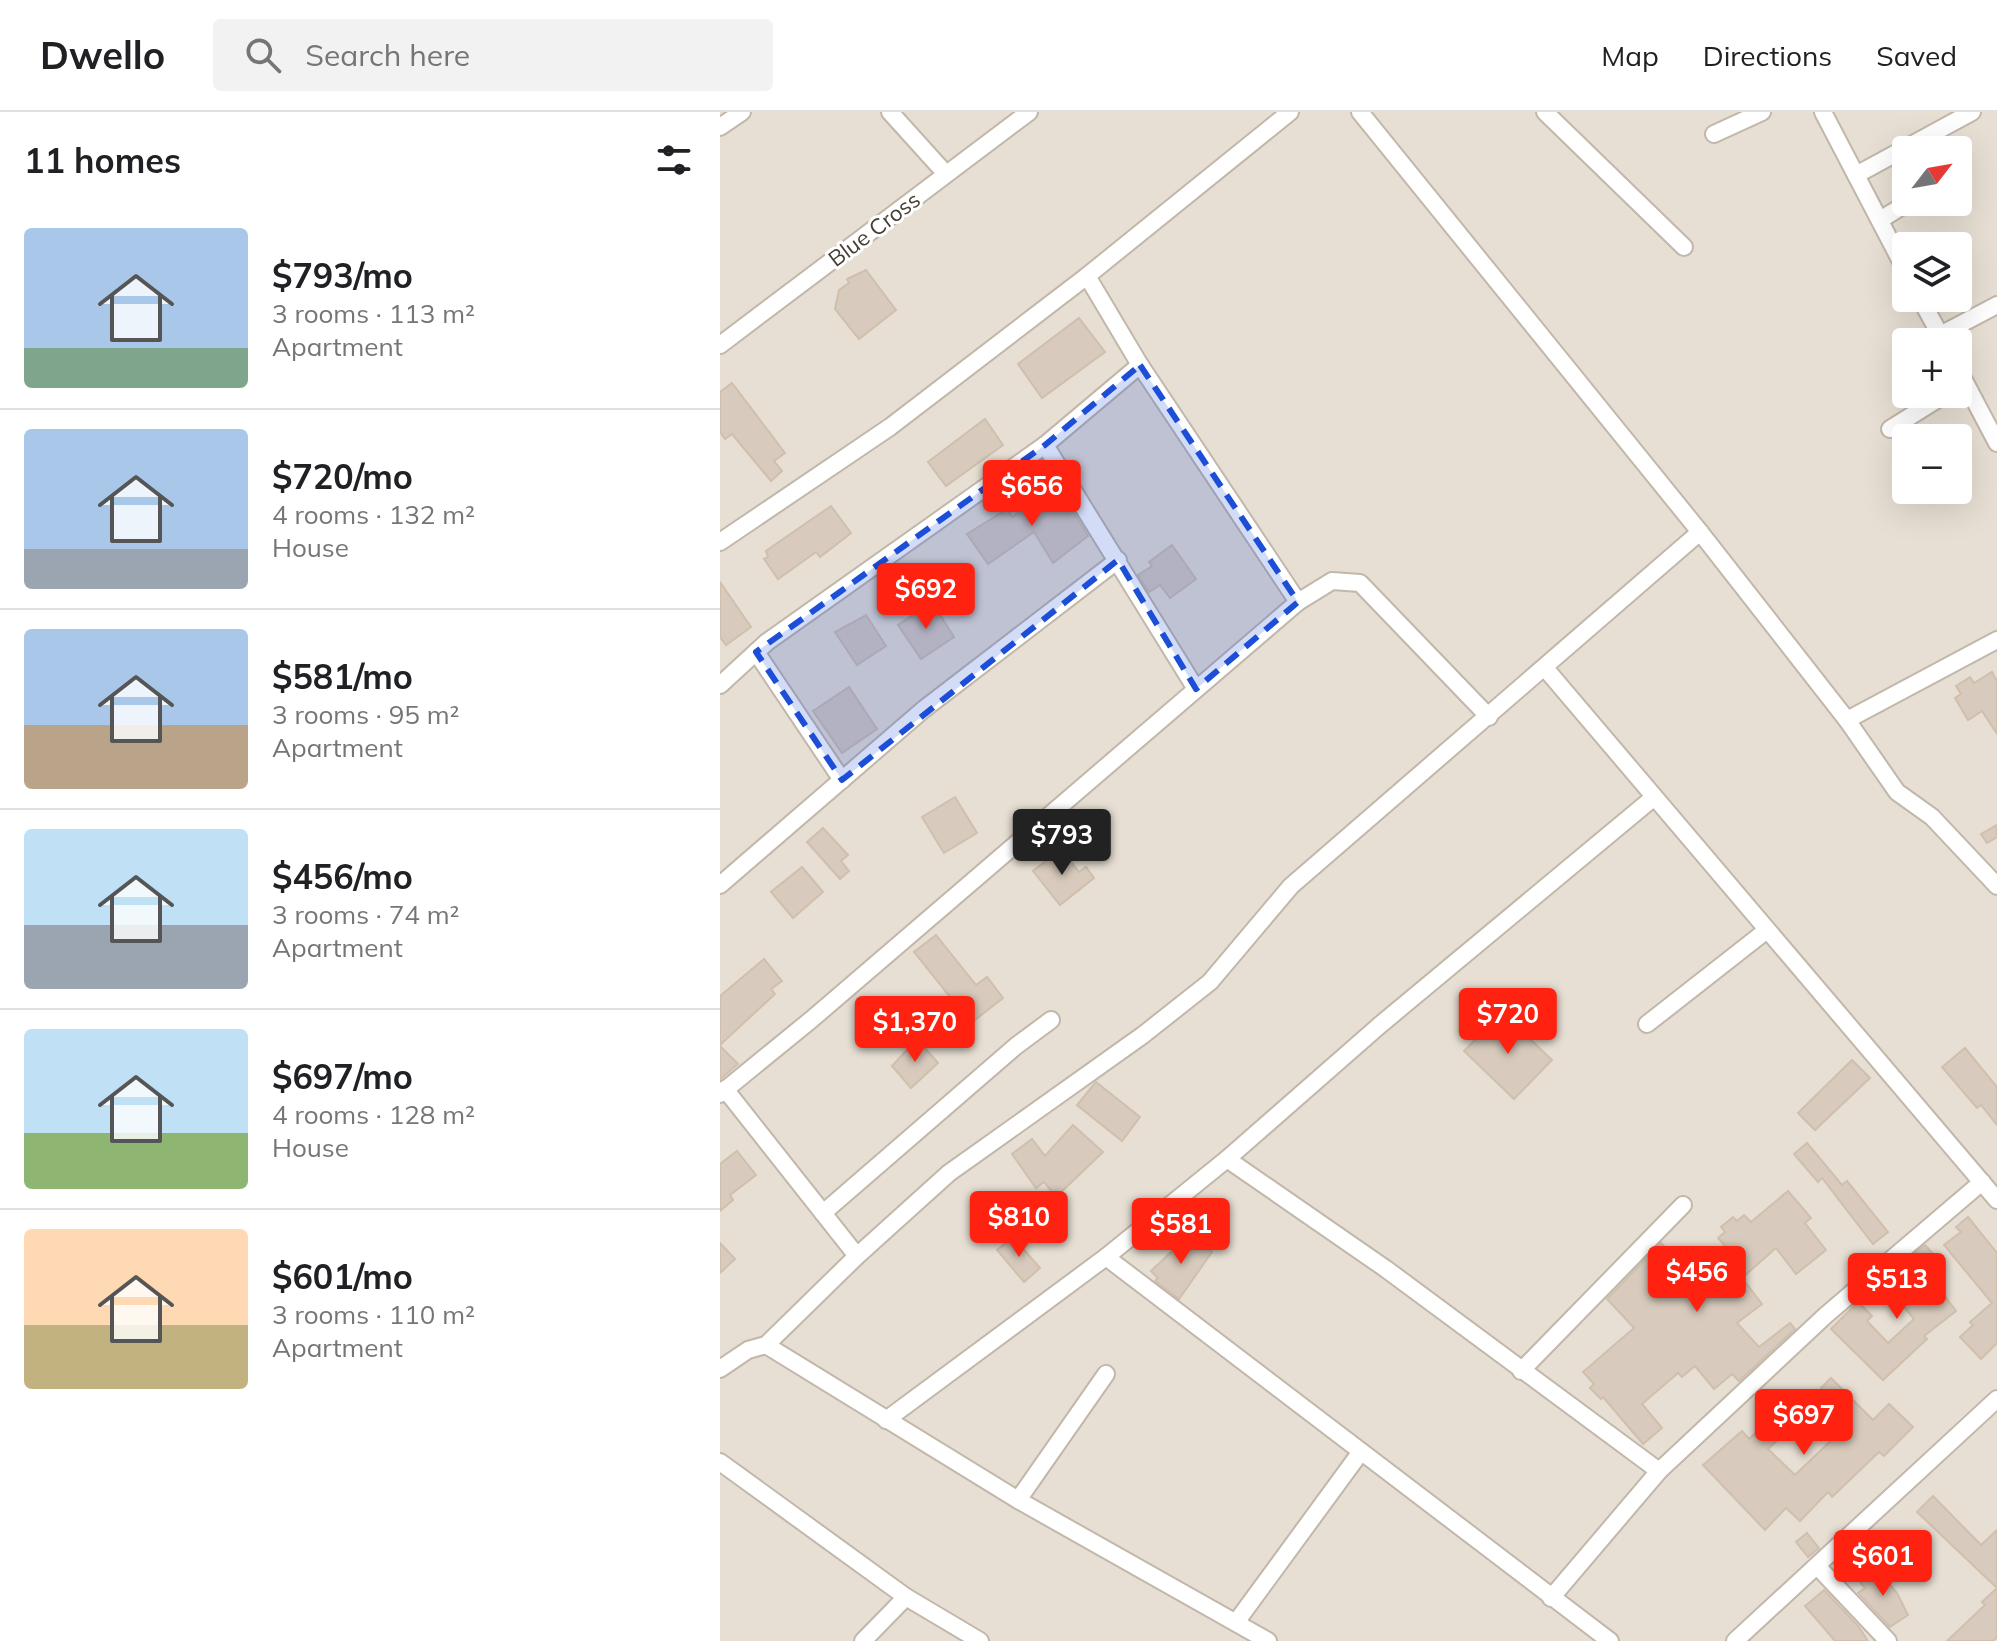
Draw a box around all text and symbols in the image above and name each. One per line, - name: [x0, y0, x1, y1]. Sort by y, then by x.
- search box: [213, 19, 773, 91]
- text: Dwello: [40, 31, 165, 79]
- icon: search: [241, 33, 285, 77]
- text: Search here: [305, 36, 470, 74]
- text: Map: [1601, 38, 1659, 73]
- text: Directions: [1703, 38, 1832, 73]
- text: Saved: [1876, 38, 1957, 73]
- north arrow: [1892, 136, 1972, 216]
- map controls: [1892, 136, 1972, 504]
- icon: filters: [652, 138, 696, 182]
- text: 11 homes: [24, 139, 181, 182]
- street label: Blue Cross: [822, 185, 926, 273]
- button: layers: [1892, 232, 1972, 312]
- text: $793/mo: [272, 254, 413, 297]
- icon: home: [88, 260, 184, 356]
- text: 3 rooms · 113 m²: [272, 297, 475, 330]
- button: +: [1892, 328, 1972, 408]
- text: Apartment: [272, 330, 403, 363]
- button: −: [1892, 424, 1972, 504]
- text: $720/mo: [272, 455, 413, 498]
- pin: $656: [985, 460, 1079, 528]
- icon: home: [88, 461, 184, 557]
- text: $656: [1001, 469, 1063, 502]
- text: 4 rooms · 132 m²: [272, 498, 475, 531]
- text: House: [272, 531, 349, 564]
- pin: $692: [879, 563, 973, 631]
- text: $692: [895, 572, 957, 605]
- text: $581/mo: [272, 655, 413, 698]
- icon: home: [88, 661, 184, 757]
- text: 3 rooms · 95 m²: [272, 698, 459, 731]
- text: Apartment: [272, 731, 403, 764]
- pin: $793: [1015, 809, 1109, 877]
- text: $793: [1031, 818, 1093, 851]
- text: $456/mo: [272, 855, 413, 898]
- icon: home: [88, 861, 184, 957]
- text: 3 rooms · 74 m²: [272, 898, 459, 931]
- text: Apartment: [272, 931, 403, 964]
- pin: $720: [1461, 988, 1555, 1056]
- pin: $1,370: [850, 996, 980, 1064]
- text: $720: [1477, 997, 1539, 1030]
- text: $1,370: [873, 1005, 957, 1038]
- text: $697/mo: [272, 1055, 413, 1098]
- icon: home: [88, 1061, 184, 1157]
- text: 4 rooms · 128 m²: [272, 1098, 475, 1131]
- text: House: [272, 1131, 349, 1164]
- pin: $810: [972, 1191, 1066, 1259]
- pin: $581: [1134, 1198, 1228, 1266]
- text: $810: [988, 1200, 1050, 1233]
- text: $581: [1150, 1207, 1212, 1240]
- pin: $456: [1650, 1246, 1744, 1314]
- pin: $513: [1850, 1253, 1944, 1321]
- text: $601/mo: [272, 1255, 413, 1298]
- text: $456: [1666, 1255, 1728, 1288]
- icon: home: [88, 1261, 184, 1357]
- text: $513: [1866, 1262, 1928, 1295]
- text: 3 rooms · 110 m²: [272, 1298, 475, 1331]
- text: Apartment: [272, 1331, 403, 1364]
- pin: $697: [1757, 1389, 1851, 1457]
- text: $697: [1773, 1398, 1835, 1431]
- pin: $601: [1836, 1530, 1930, 1598]
- text: $601: [1852, 1539, 1914, 1572]

